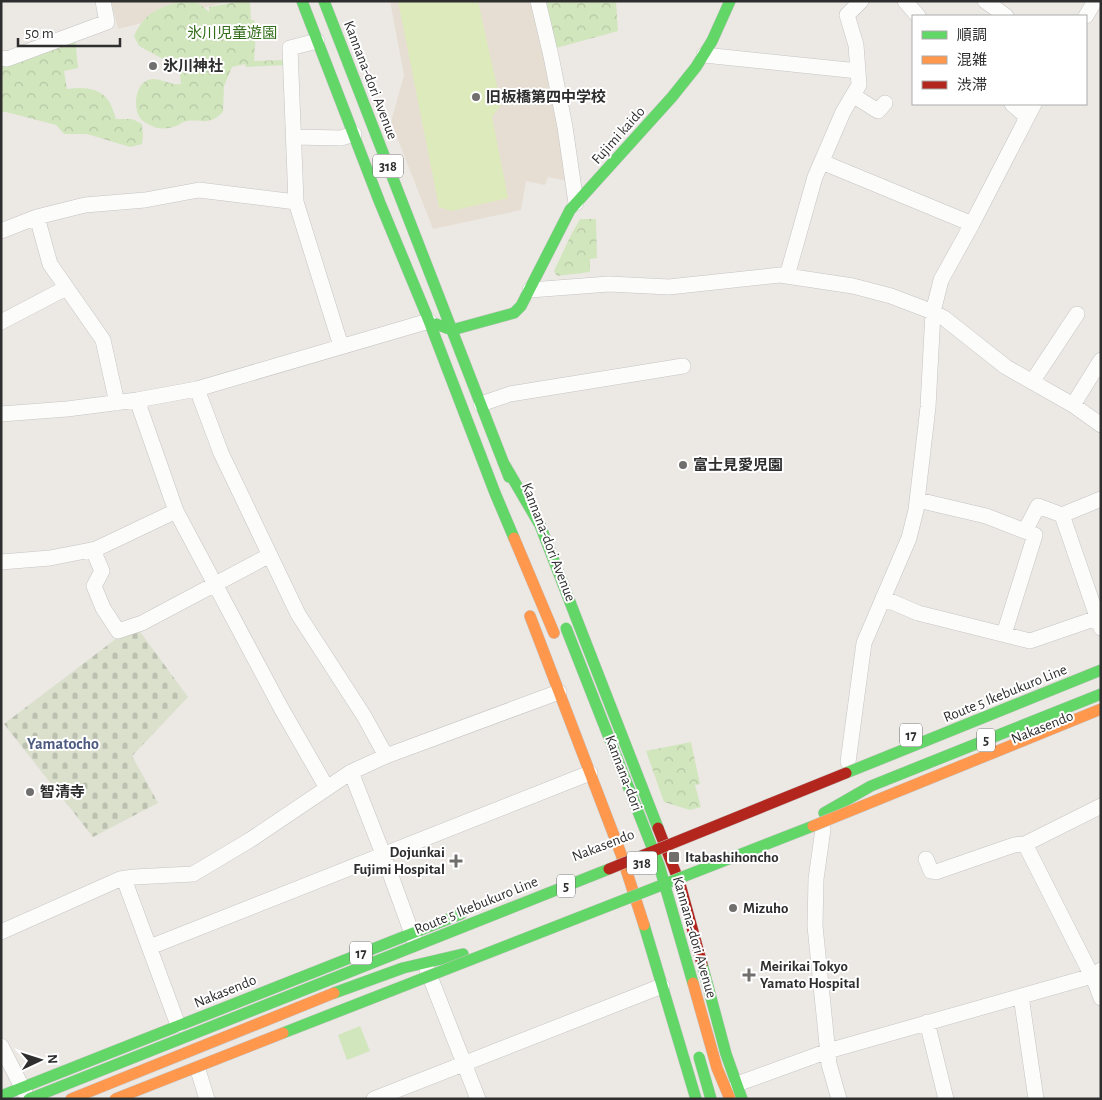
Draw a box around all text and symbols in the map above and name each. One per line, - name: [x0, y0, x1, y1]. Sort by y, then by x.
- scale bar: [18, 15, 120, 47]
- legend: [912, 15, 1087, 105]
- street label: Kannana-dori Avenue: [341, 19, 400, 142]
- park label: 氷川児童遊園: [187, 24, 277, 41]
- text: 50 m: [25, 26, 54, 41]
- text: 順調: [957, 28, 987, 43]
- text: 混雑: [957, 52, 987, 68]
- place label: 氷川神社: [163, 57, 223, 74]
- marker: 氷川神社: [147, 60, 159, 72]
- text: 渋滞: [957, 77, 987, 93]
- place label: 旧板橋第四中学校: [486, 89, 606, 105]
- marker: 旧板橋第四中学校: [470, 91, 482, 103]
- street label: Fujimi kaido: [589, 104, 648, 167]
- road number: 318: [373, 154, 403, 178]
- place label: 富士見愛児園: [693, 457, 783, 473]
- marker: 富士見愛児園: [677, 459, 689, 471]
- street label: Kannana-dori Avenue: [519, 481, 578, 604]
- street label: Route 5 Ikebukuro Line: [941, 662, 1069, 725]
- street label: Nakasendo: [1009, 708, 1075, 747]
- road number: 17: [900, 724, 922, 746]
- road number: 5: [977, 728, 995, 752]
- street label: Kannana-dori: [602, 733, 645, 813]
- district label: Yamatocho: [27, 736, 99, 752]
- place label: 智清寺: [40, 784, 85, 800]
- marker: 智清寺: [24, 786, 36, 798]
- street label: Nakasendo: [570, 827, 637, 864]
- place label: Dojunkai Fujimi Hospital: [353, 845, 445, 877]
- marker: Itabashihoncho: [667, 850, 681, 864]
- place label: Itabashihoncho: [685, 850, 779, 865]
- road number: 318: [627, 851, 657, 874]
- marker: Dojunkai Fujimi Hospital: [449, 854, 463, 868]
- street label: Route 5 Ikebukuro Line: [412, 874, 540, 937]
- road number: 5: [557, 874, 575, 898]
- street label: Kannana-dori Avenue: [670, 875, 719, 1000]
- place label: Mizuho: [743, 901, 788, 916]
- marker: Mizuho: [727, 902, 739, 914]
- road number: 17: [350, 941, 372, 964]
- place label: Meirikai Tokyo Yamato Hospital: [760, 959, 860, 991]
- marker: Meirikai Tokyo Yamato Hospital: [742, 968, 756, 982]
- street label: Nakasendo: [192, 972, 258, 1011]
- north arrow: [15, 1035, 65, 1085]
- text: N: [45, 1054, 59, 1065]

